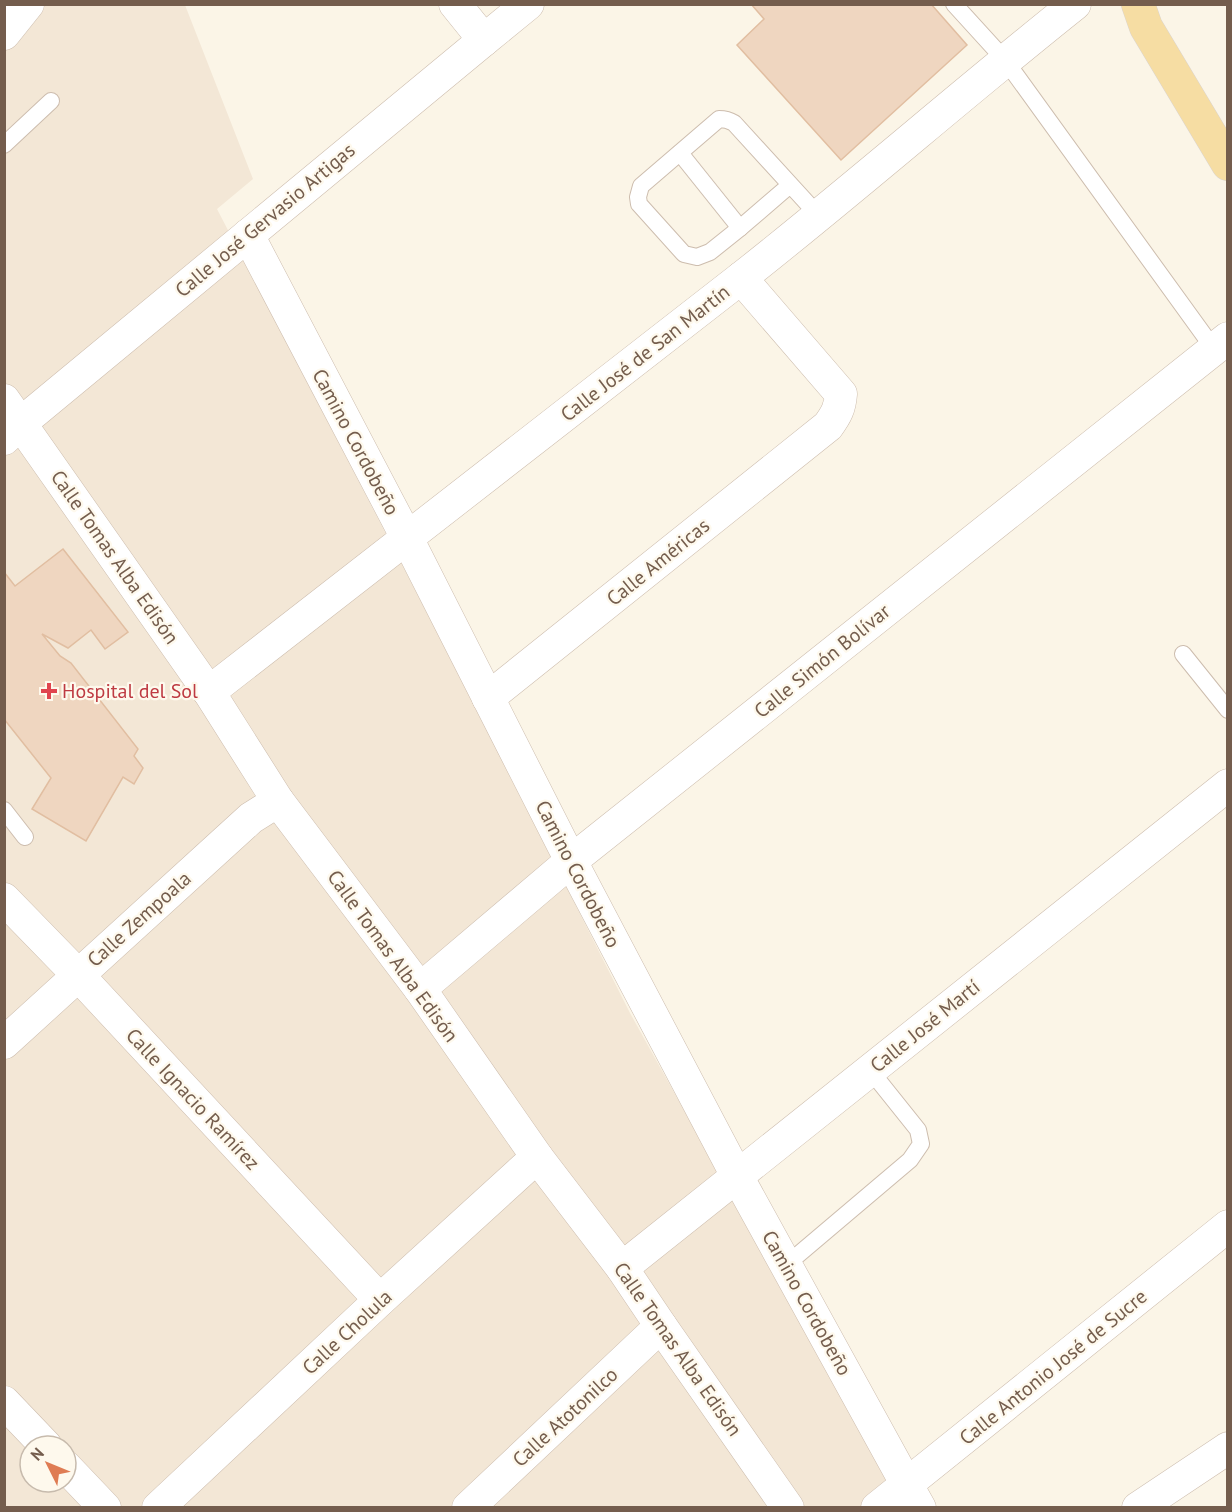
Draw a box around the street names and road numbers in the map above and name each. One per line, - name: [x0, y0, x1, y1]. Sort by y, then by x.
- street label: Calle José Gervasio Artigas: [170, 137, 360, 303]
- street label: Calle José de San Martín: [555, 279, 735, 427]
- street label: Camino Cordobeño: [307, 364, 405, 520]
- street label: Calle Tomas Alba Edisón: [45, 465, 185, 649]
- street label: Calle Américas: [601, 513, 715, 611]
- street label: Calle Simón Bolívar: [749, 598, 895, 724]
- street label: Camino Cordobeño: [530, 796, 626, 952]
- street label: Calle Zempoala: [82, 865, 196, 973]
- street label: Calle Tomas Alba Edisón: [322, 865, 464, 1047]
- street label: Calle José Martí: [865, 974, 985, 1078]
- street label: Calle Ignacio Ramírez: [120, 1023, 266, 1175]
- street label: Camino Cordobeño: [756, 1226, 858, 1380]
- street label: Calle Tomas Alba Edisón: [608, 1257, 748, 1441]
- street label: Calle Antonio José de Sucre: [954, 1283, 1152, 1451]
- street label: Calle Cholula: [297, 1284, 397, 1380]
- street label: Calle Atotonilco: [507, 1361, 623, 1473]

